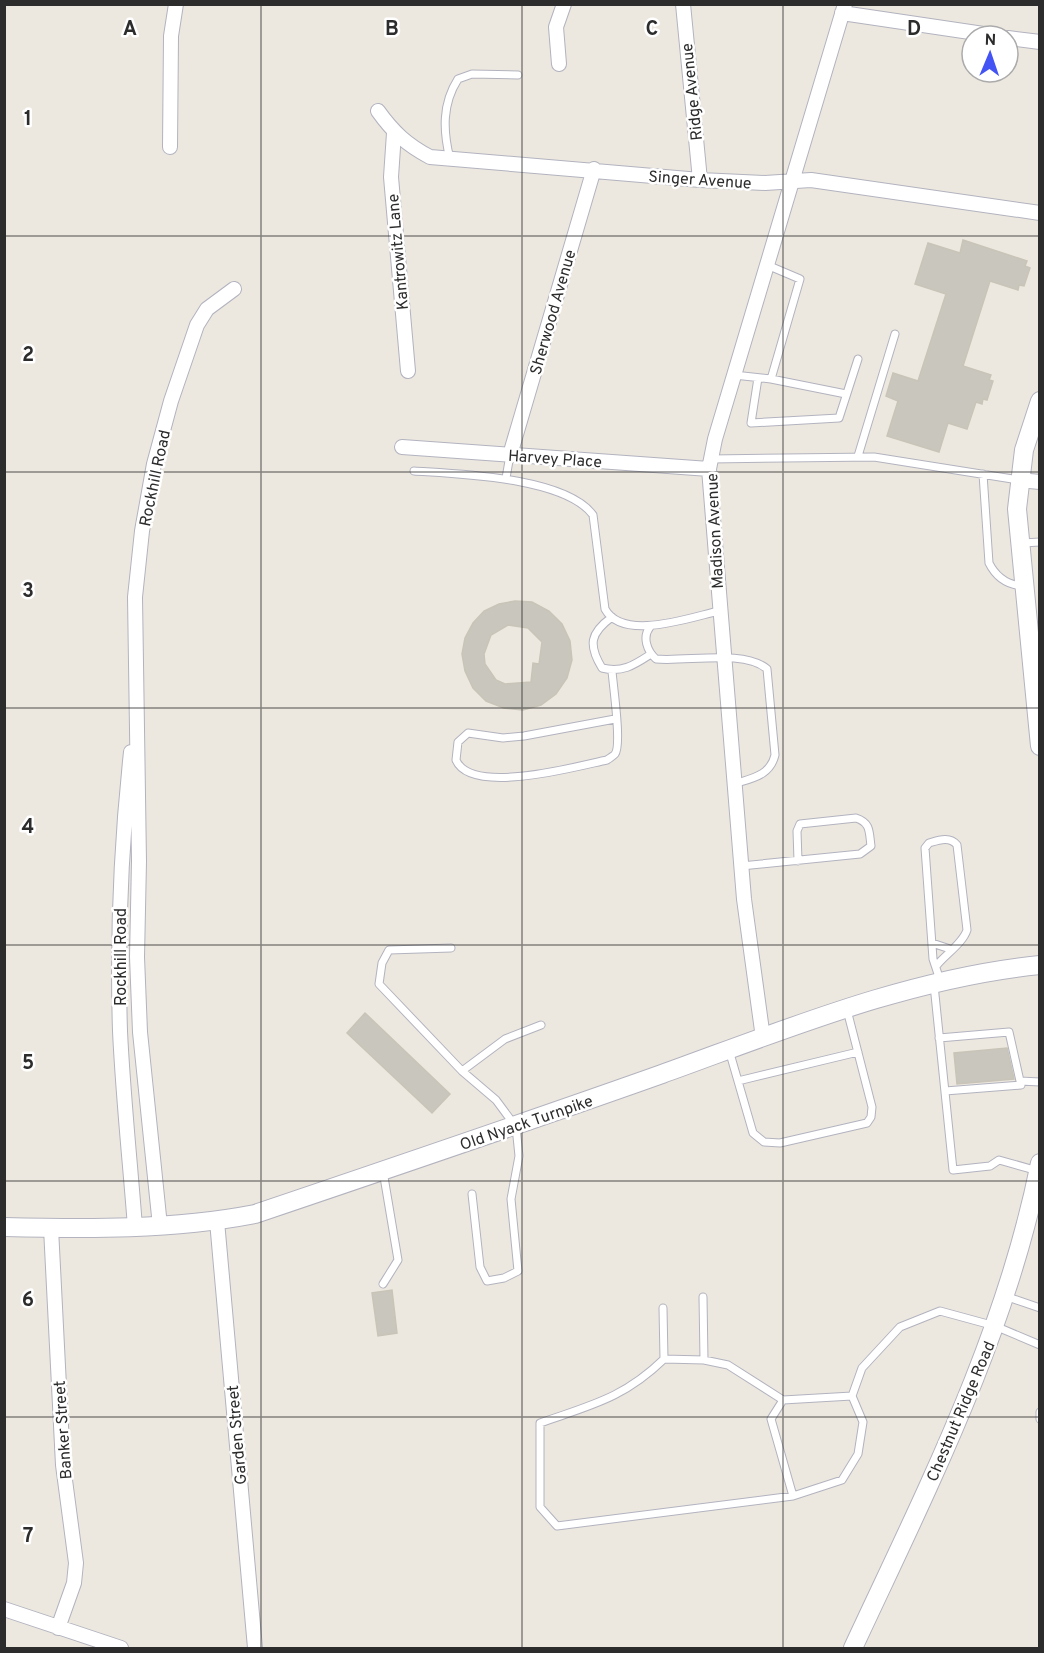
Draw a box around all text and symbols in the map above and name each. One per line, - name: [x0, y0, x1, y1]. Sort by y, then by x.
- text: A: [123, 17, 137, 43]
- text: B: [385, 17, 399, 43]
- text: C: [646, 17, 658, 43]
- text: D: [907, 17, 921, 43]
- north arrow: [960, 24, 1020, 84]
- text: N: [984, 31, 997, 51]
- street label: Ridge Avenue: [678, 42, 708, 141]
- text: 1: [24, 107, 32, 133]
- street label: Singer Avenue: [648, 167, 752, 195]
- street label: Kantrowitz Lane: [384, 193, 414, 311]
- street label: Sherwood Avenue: [527, 248, 581, 377]
- text: 2: [22, 343, 34, 369]
- street label: Rockhill Road: [136, 428, 176, 529]
- street label: Harvey Place: [507, 447, 602, 473]
- street label: Madison Avenue: [703, 472, 729, 589]
- text: 3: [22, 579, 34, 605]
- text: 4: [22, 815, 34, 841]
- street label: Rockhill Road: [112, 908, 132, 1006]
- text: 5: [22, 1051, 34, 1077]
- street label: Old Nyack Turnpike: [458, 1092, 596, 1156]
- text: 6: [22, 1288, 34, 1314]
- street label: Chestnut Ridge Road: [923, 1339, 1000, 1485]
- street label: Banker Street: [51, 1380, 77, 1480]
- street label: Garden Street: [224, 1384, 252, 1486]
- text: 7: [23, 1524, 33, 1550]

